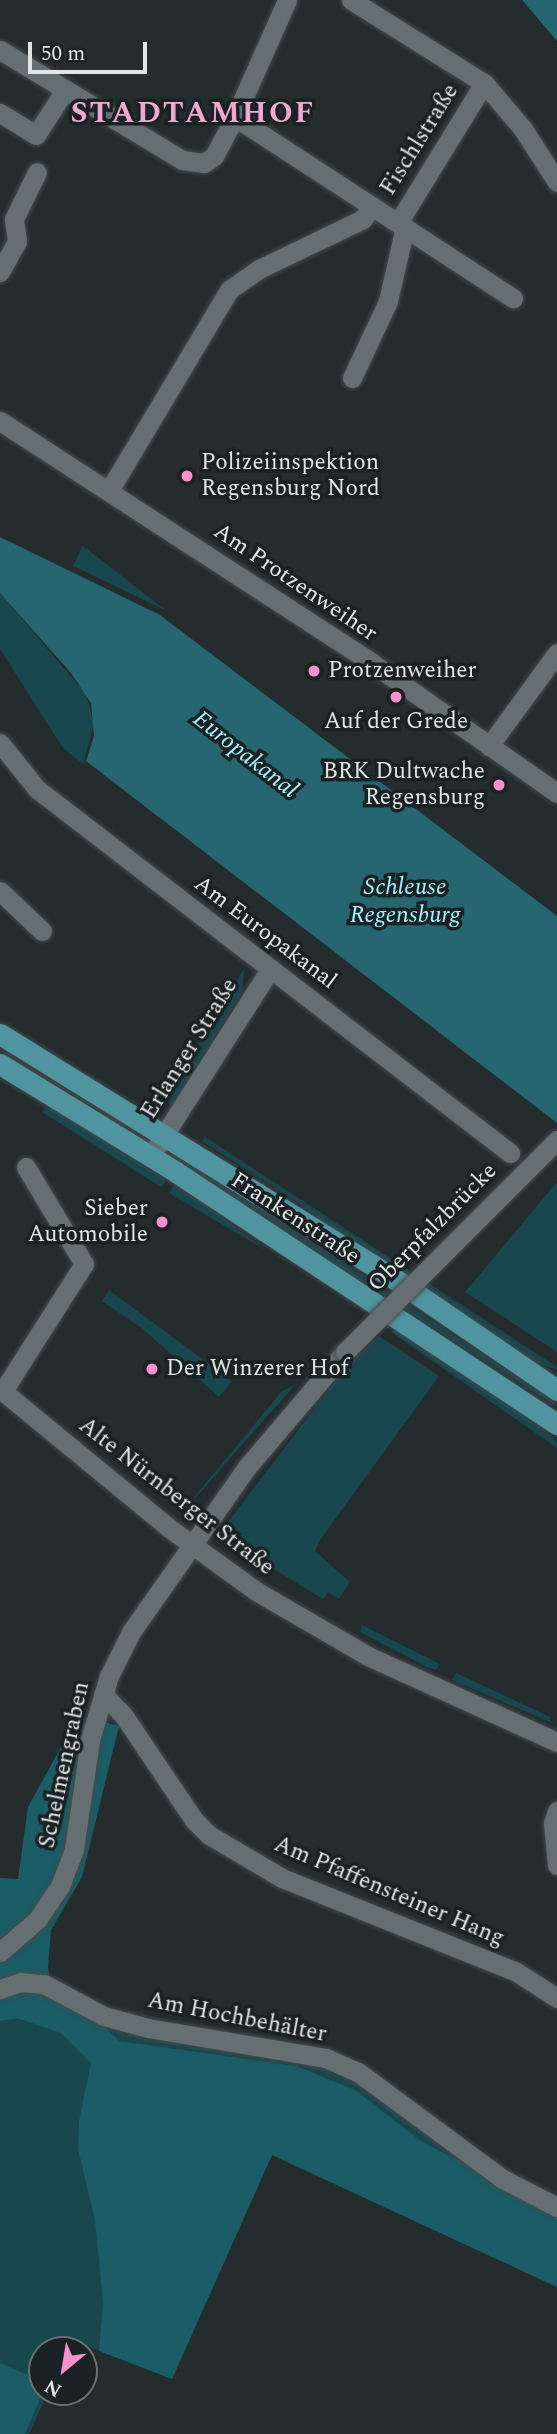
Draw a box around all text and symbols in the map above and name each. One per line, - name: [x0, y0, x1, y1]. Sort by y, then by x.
- scale bar: [32, 28, 150, 72]
- text: 50 m: [41, 38, 85, 70]
- street label: Fischlstraße: [375, 79, 465, 201]
- district label: STADTAMHOF: [72, 95, 314, 131]
- place label: Polizeiinspektion Regensburg Nord: [201, 449, 380, 503]
- marker: Polizeiinspektion Regensburg Nord: [179, 468, 195, 484]
- street label: Am Protzenweiher: [208, 518, 382, 648]
- place label: Protzenweiher: [328, 657, 477, 685]
- marker: Protzenweiher: [306, 663, 322, 679]
- marker: Auf der Grede: [388, 689, 404, 705]
- water label: Europakanal: [187, 705, 303, 805]
- place label: Auf der Grede: [324, 708, 468, 736]
- place label: BRK Dultwache Regensburg: [323, 758, 485, 812]
- marker: BRK Dultwache Regensburg: [491, 777, 507, 793]
- street label: Am Europakanal: [188, 870, 342, 996]
- water label: Schleuse Regensburg: [350, 874, 460, 930]
- street label: Erlanger Straße: [136, 974, 244, 1124]
- street label: Oberpfalzbrücke: [363, 1158, 503, 1298]
- street label: Frankenstraße: [225, 1167, 365, 1271]
- place label: Sieber Automobile: [28, 1195, 148, 1249]
- marker: Sieber Automobile: [154, 1214, 170, 1230]
- place label: Der Winzerer Hof: [166, 1355, 349, 1383]
- marker: Der Winzerer Hof: [144, 1361, 160, 1377]
- street label: Alte Nürnberger Straße: [73, 1412, 279, 1582]
- street label: Schelmengraben: [34, 1679, 96, 1851]
- street label: Am Pfaffensteiner Hang: [270, 1831, 508, 1953]
- street label: Am Hochbehälter: [145, 1987, 329, 2049]
- north arrow: [28, 2336, 98, 2406]
- text: N: [39, 2371, 67, 2404]

